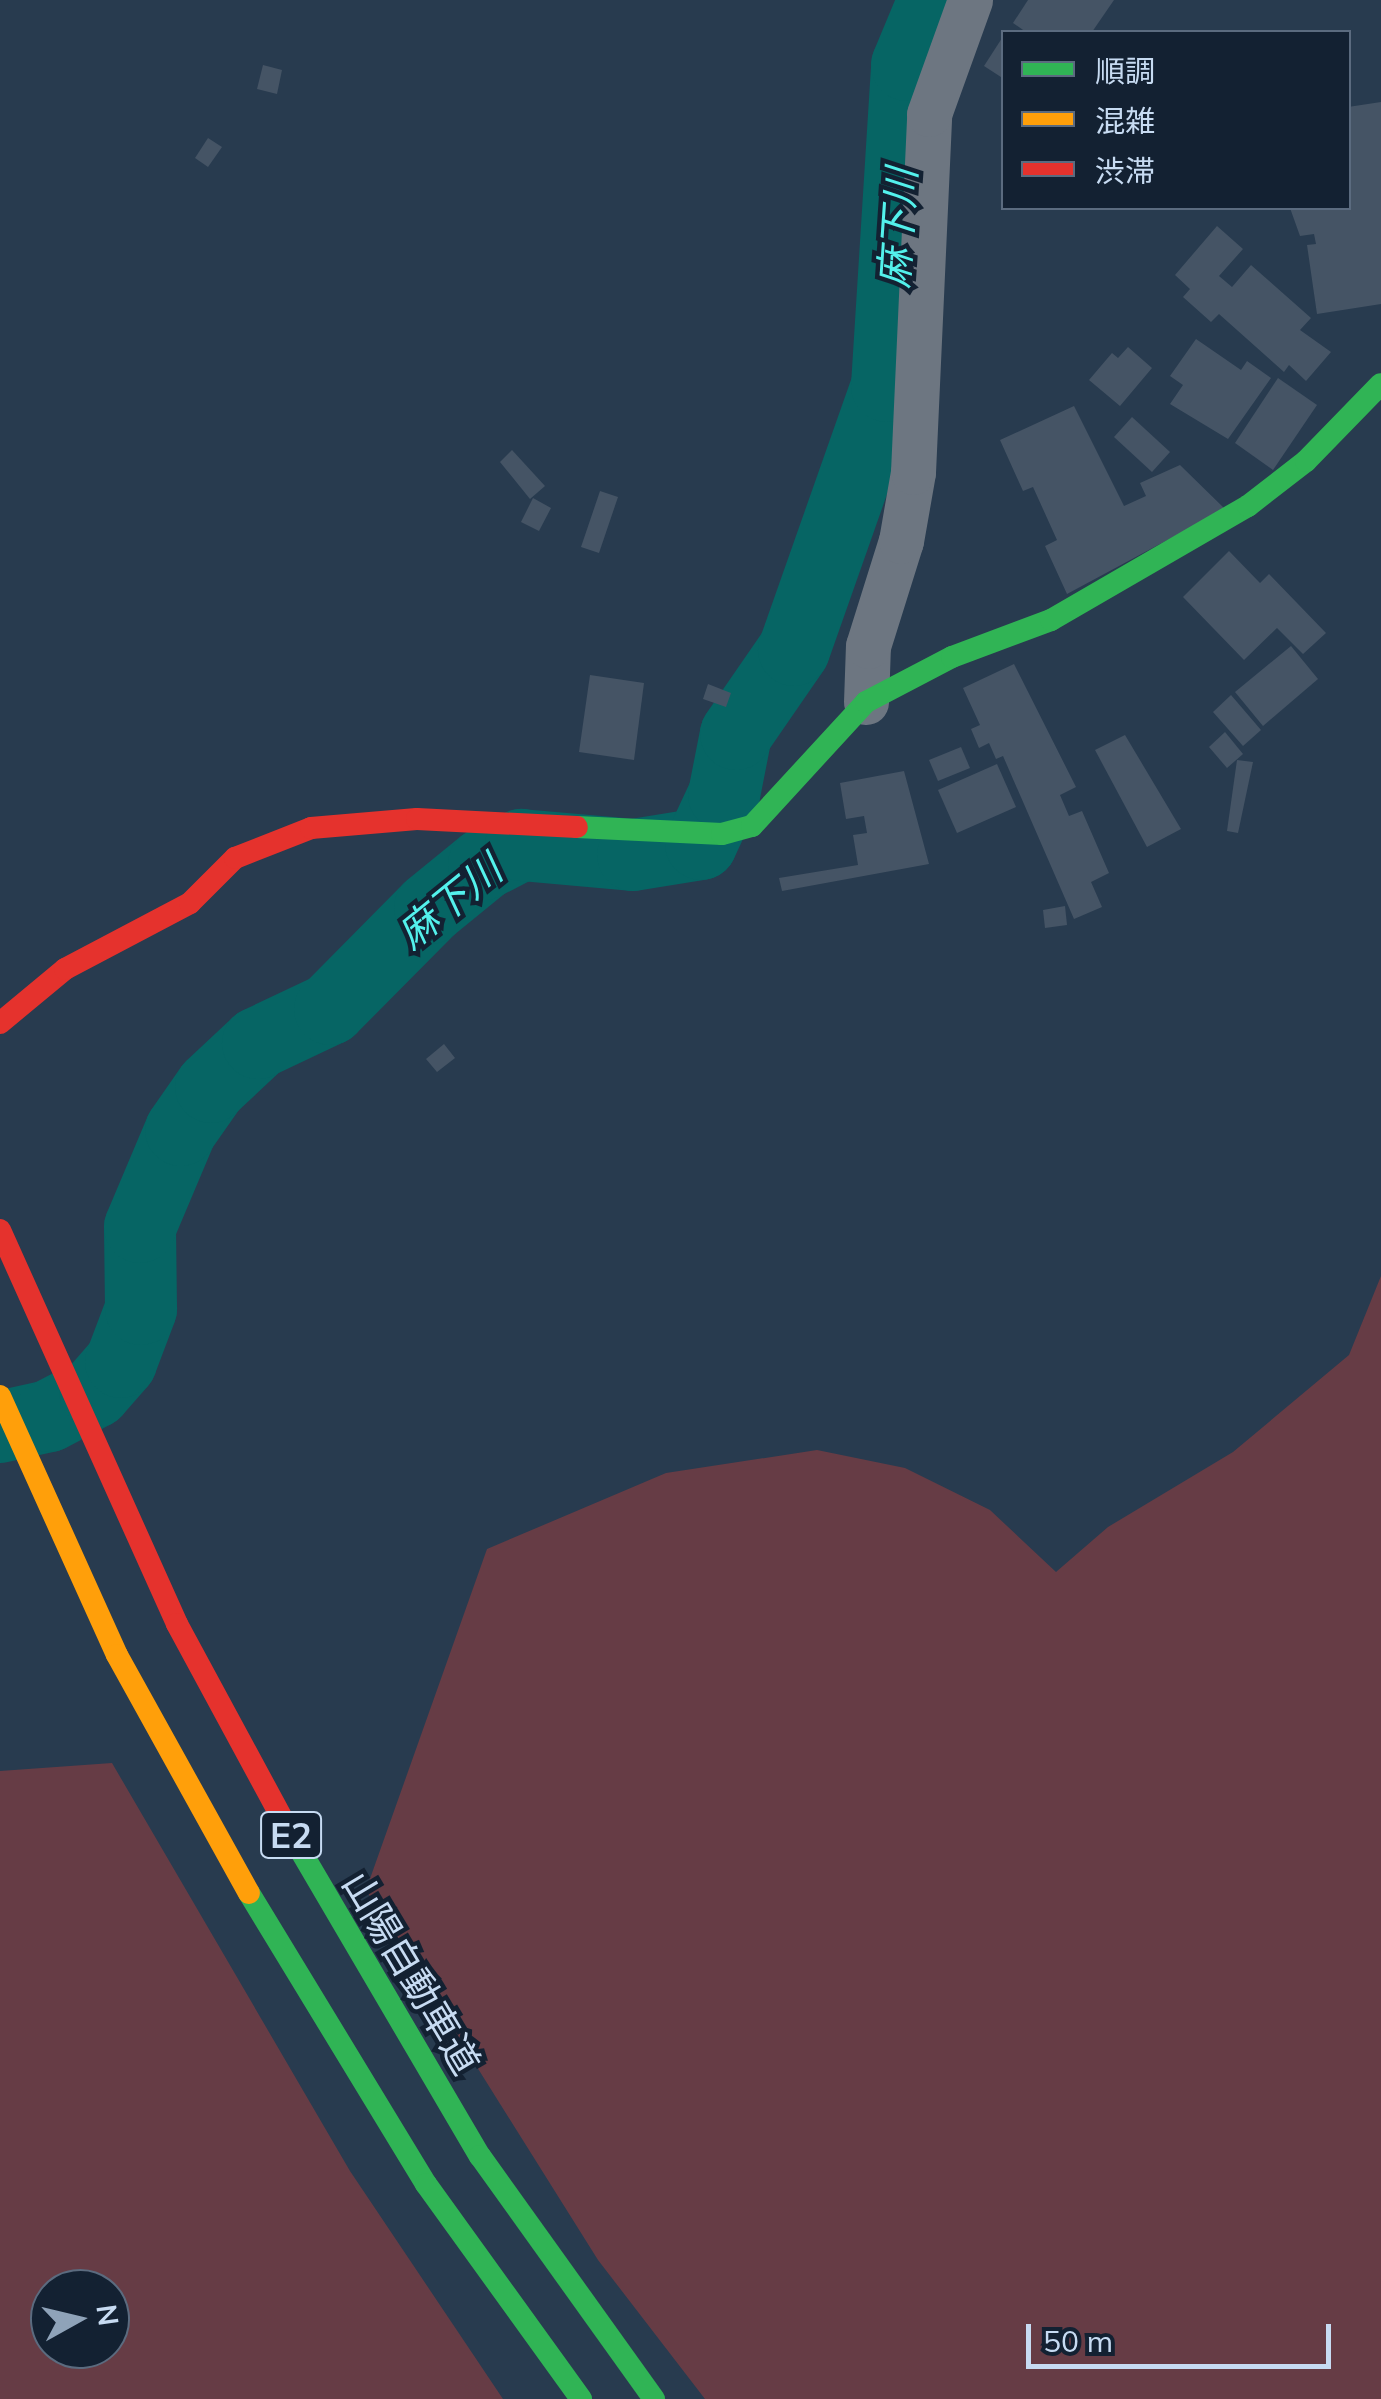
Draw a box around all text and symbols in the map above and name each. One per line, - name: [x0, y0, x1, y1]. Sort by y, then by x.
- legend: [1001, 30, 1351, 210]
- text: 順調: [1095, 52, 1155, 90]
- text: 混雑: [1095, 102, 1155, 140]
- text: 渋滞: [1095, 152, 1155, 190]
- water label: 麻下川: [869, 166, 925, 290]
- water label: 麻下川: [387, 845, 511, 957]
- road number: E2: [258, 1805, 324, 1865]
- street label: 山陽自動車道: [333, 1864, 489, 2082]
- north arrow: [30, 2269, 130, 2369]
- text: N: [89, 2302, 127, 2328]
- scale bar: [1031, 2304, 1336, 2366]
- text: 50 m: [1043, 2322, 1113, 2360]

